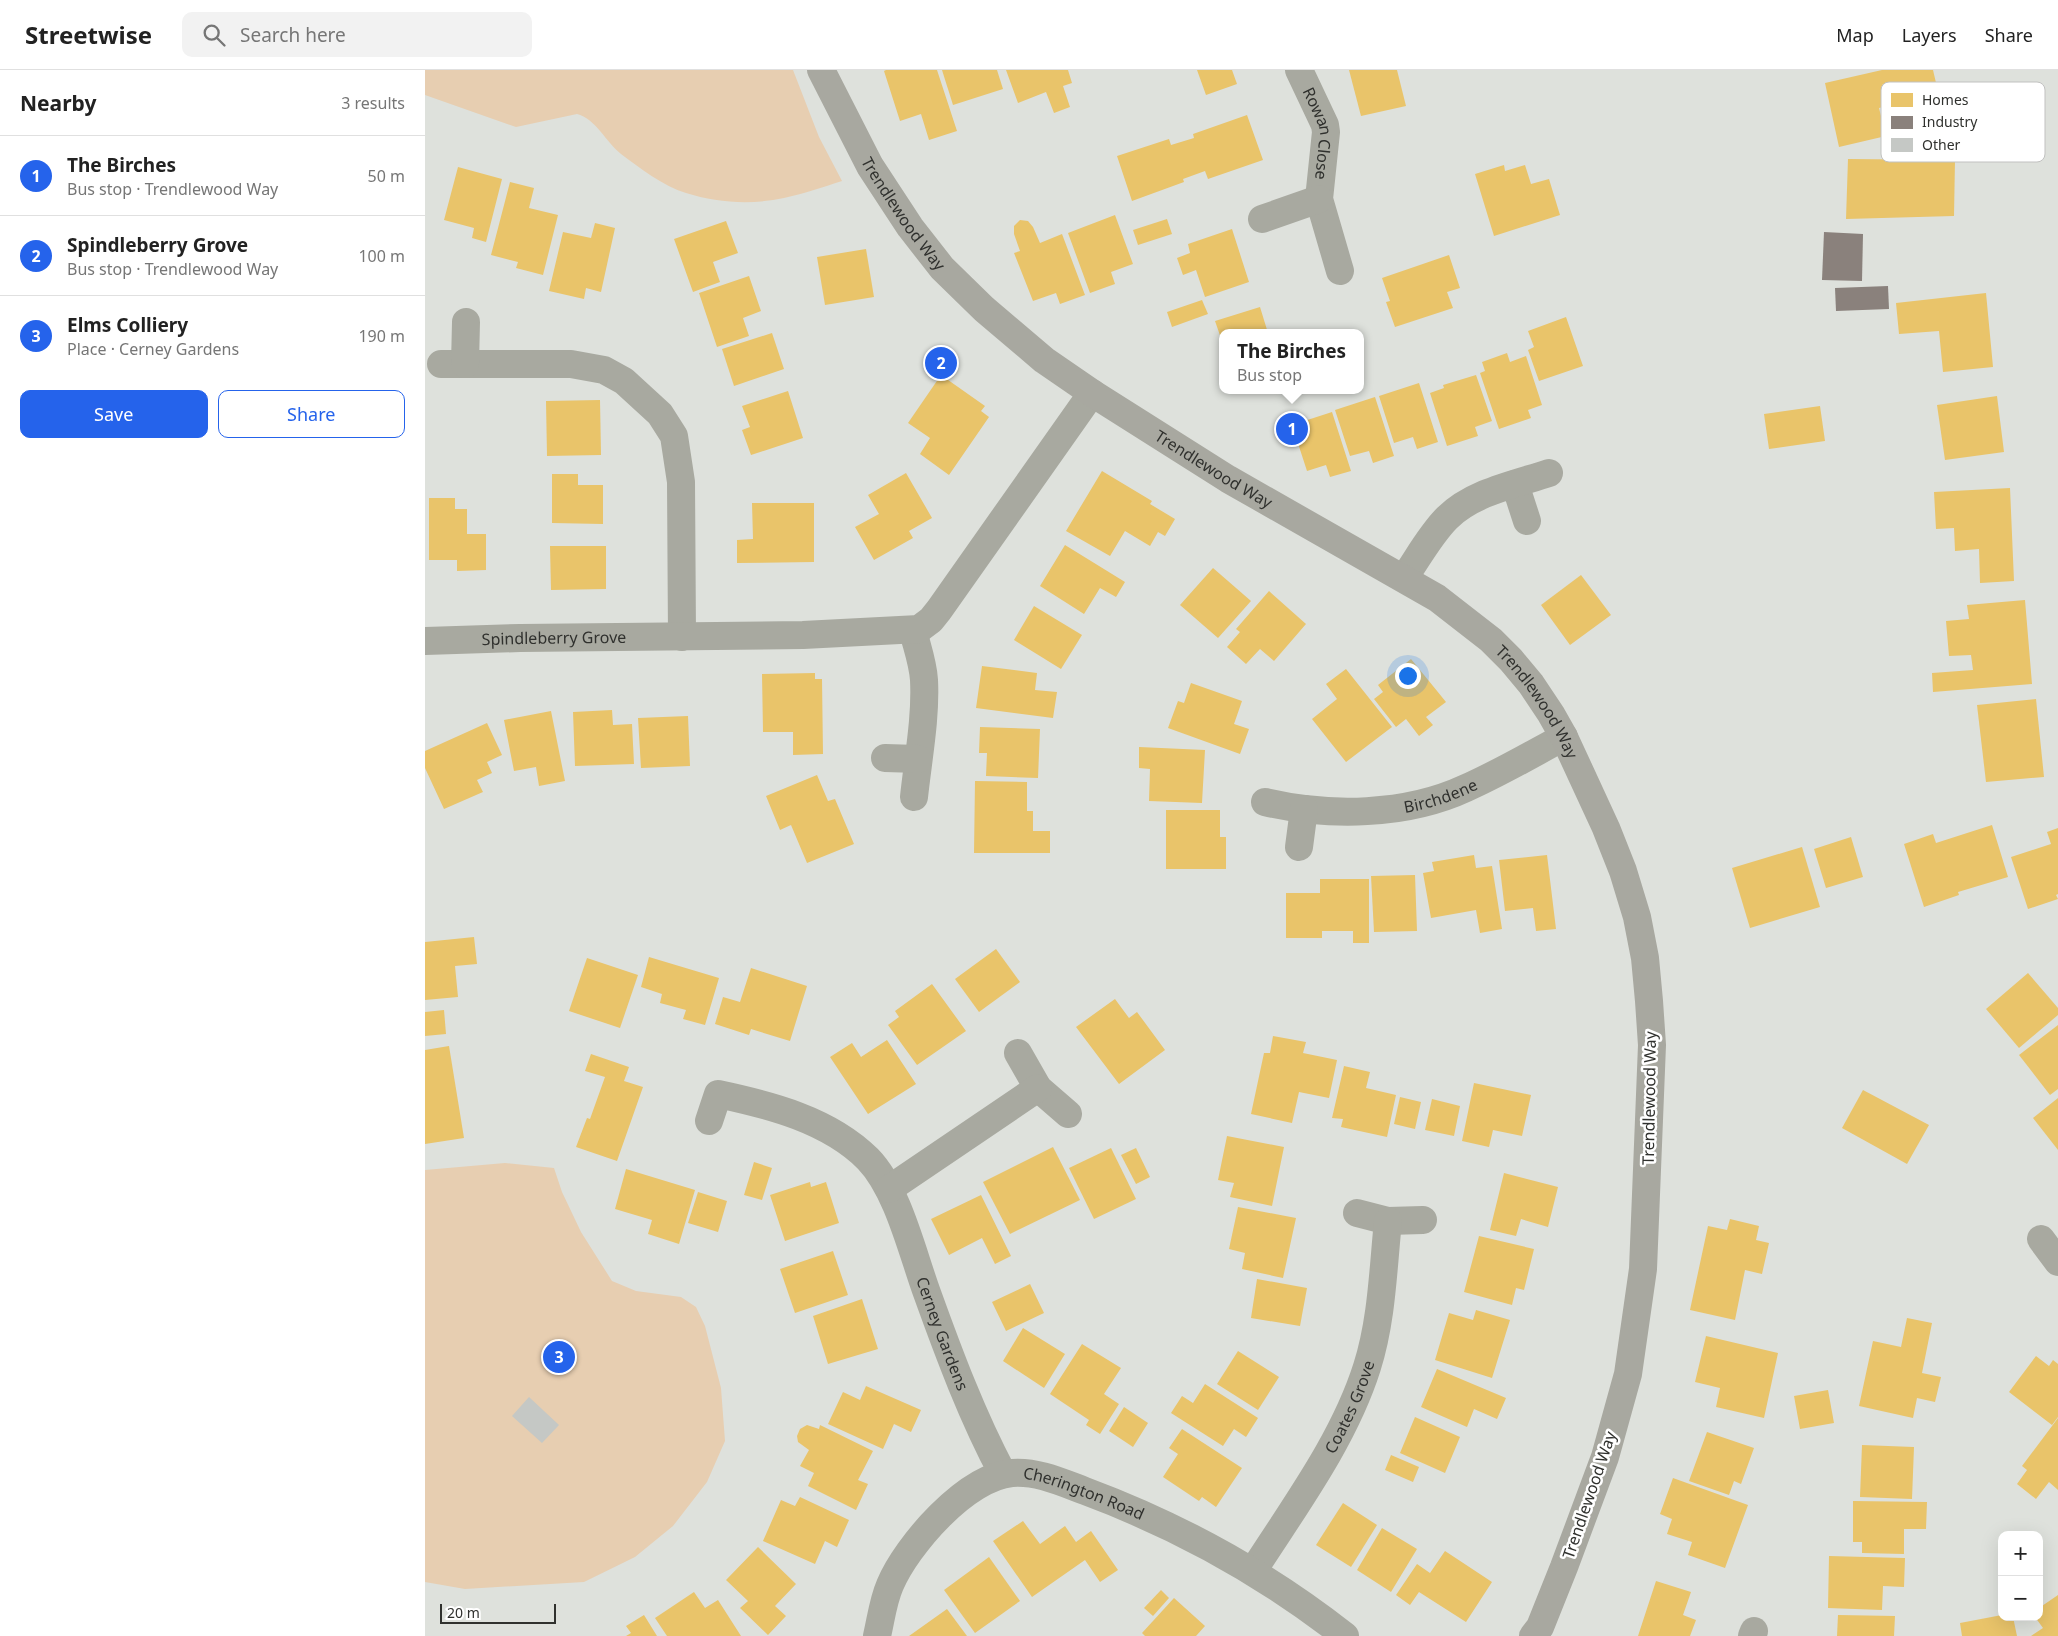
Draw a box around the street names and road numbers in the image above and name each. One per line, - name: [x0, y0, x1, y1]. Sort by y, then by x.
- street label: Rowan Close: [1298, 84, 1337, 181]
- street label: Trendlewood Way: [856, 153, 951, 276]
- street label: Trendlewood Way: [1151, 425, 1277, 513]
- street label: Spindleberry Grove: [481, 626, 626, 650]
- street label: Trendlewood Way: [1491, 640, 1584, 763]
- street label: Birchdene: [1402, 773, 1481, 818]
- street label: Trendlewood Way: [1637, 1030, 1661, 1165]
- street label: Cerney Gardens: [911, 1274, 974, 1394]
- street label: Coates Grove: [1319, 1357, 1379, 1457]
- street label: Trendlewood Way: [1557, 1427, 1621, 1562]
- street label: Cherington Road: [1022, 1462, 1148, 1525]

